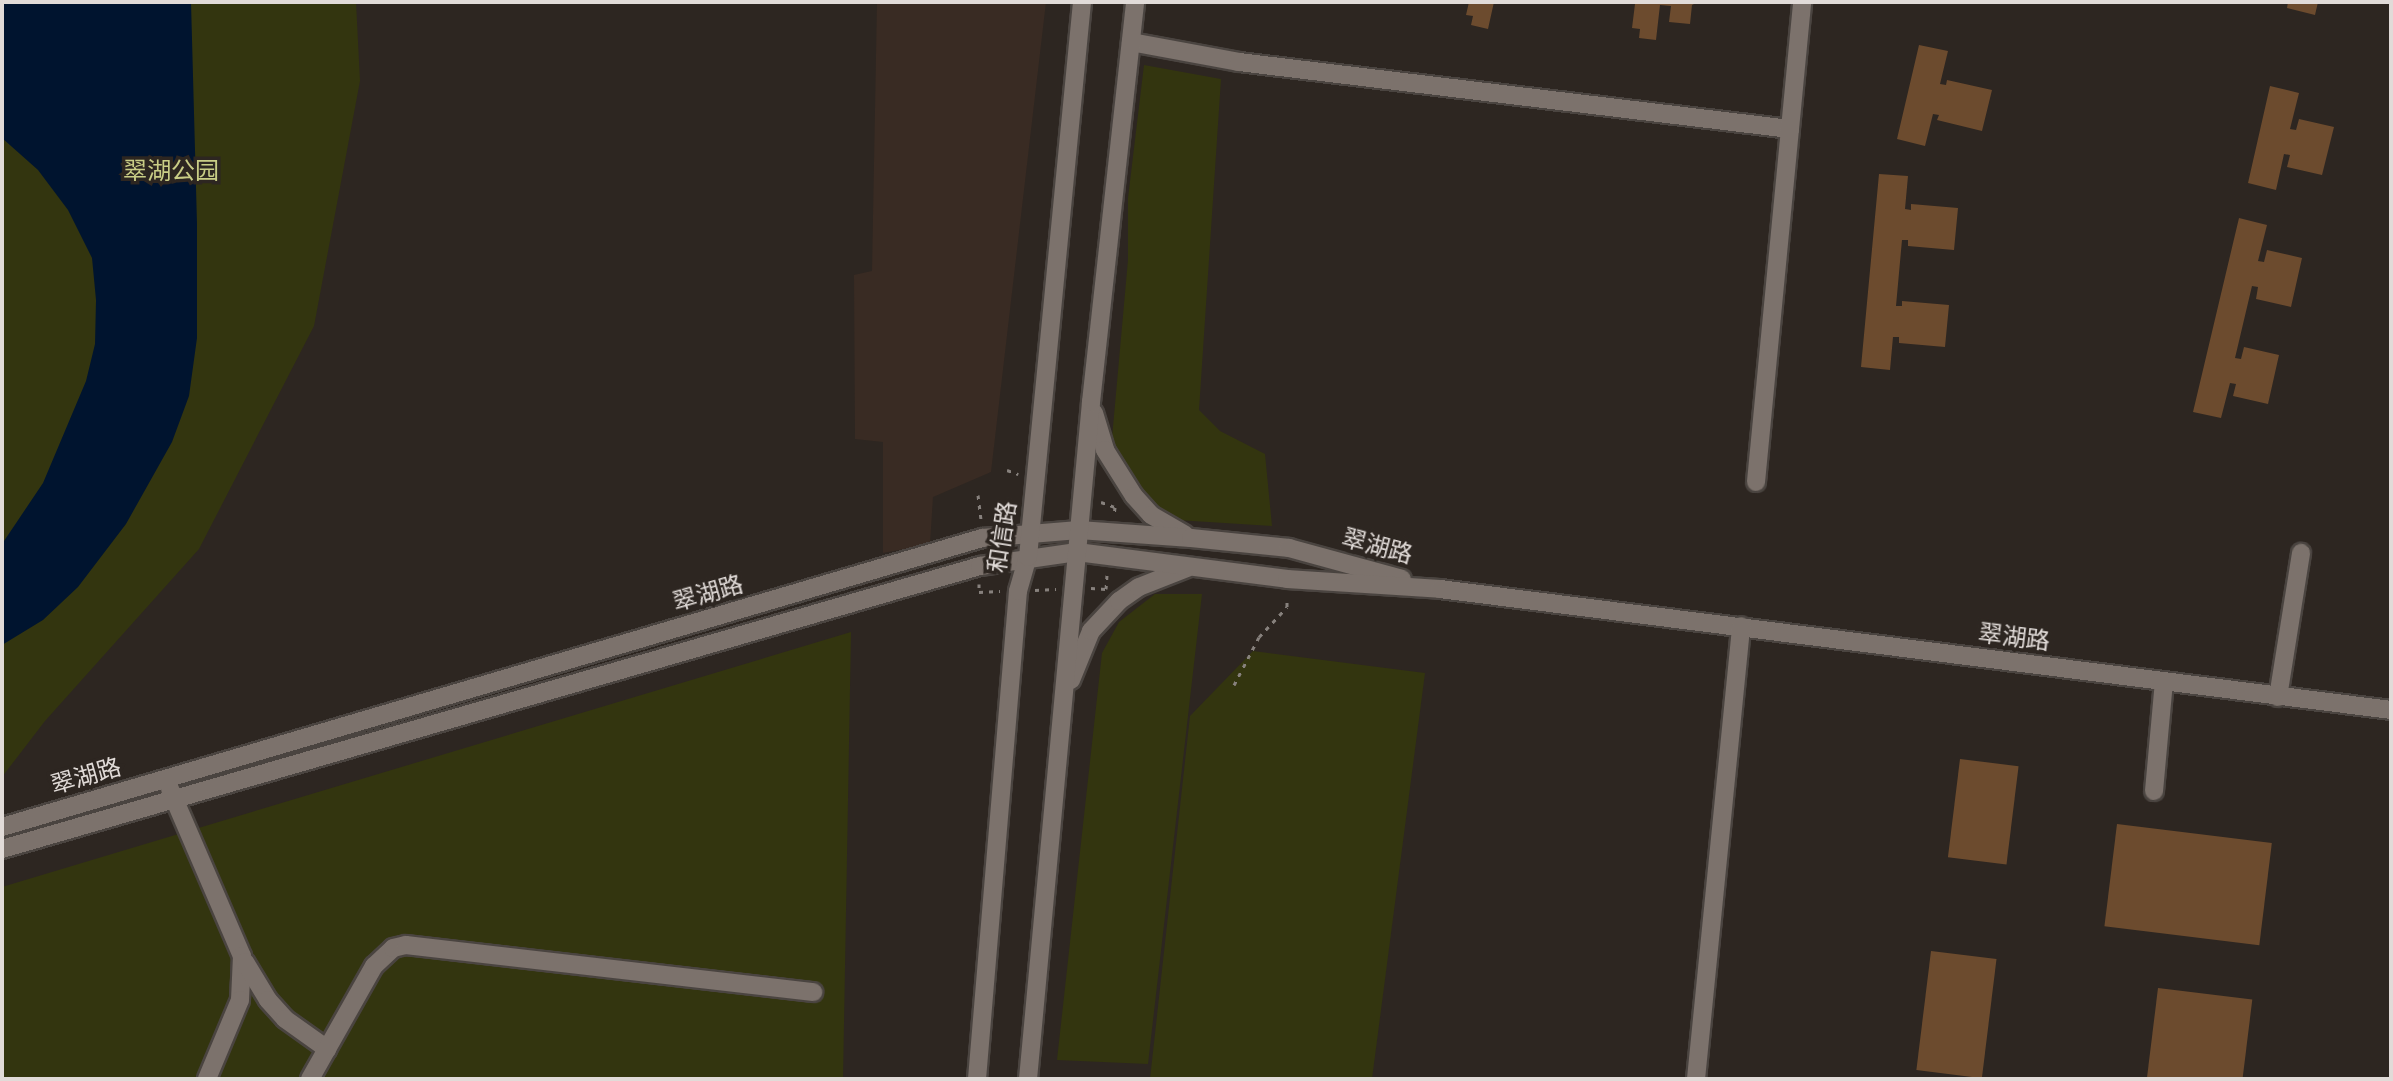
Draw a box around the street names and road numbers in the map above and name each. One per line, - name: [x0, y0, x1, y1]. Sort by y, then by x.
- street label: 和信路: [983, 499, 1023, 575]
- street label: 翠湖路: [1338, 524, 1416, 570]
- street label: 翠湖路: [669, 570, 747, 618]
- street label: 翠湖路: [1977, 619, 2051, 657]
- street label: 翠湖路: [47, 753, 125, 801]

